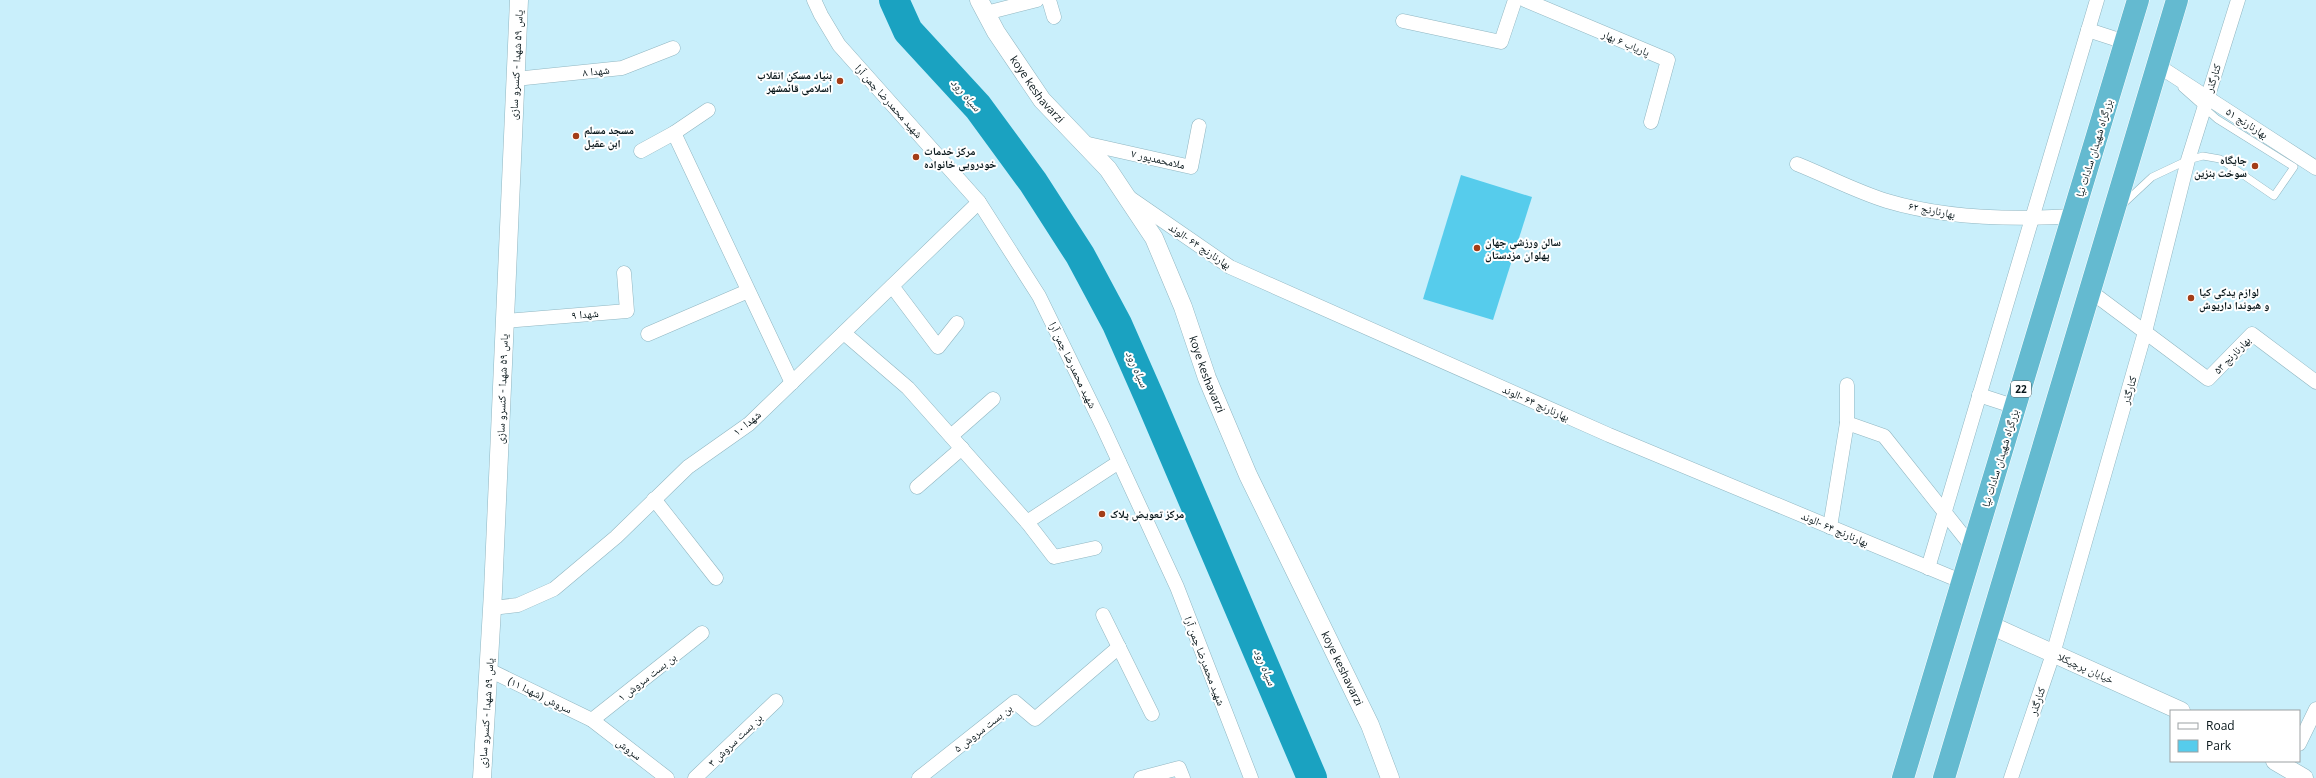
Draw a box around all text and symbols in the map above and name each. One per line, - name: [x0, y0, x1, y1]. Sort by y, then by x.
- street label: یاس ۵۹ شهدا - کنسرو سازی: [505, 9, 526, 121]
- street label: پاریاب ۶ بهار: [1599, 25, 1653, 60]
- street label: koye keshavarzi: [1007, 53, 1068, 126]
- street label: شهید محمدرضا چمن آرا: [852, 61, 927, 141]
- street label: کنارگذر: [2201, 61, 2224, 95]
- street label: شهدا ۸: [582, 62, 610, 79]
- place label: بنیاد مسکن انقلاب اسلامی قائمشهر: [757, 67, 832, 96]
- water label: سیاه رود: [947, 75, 985, 115]
- marker: بنیاد مسکن انقلاب اسلامی قائمشهر: [835, 76, 845, 86]
- street label: بزرگراه شهیدان سادات نیا: [2072, 97, 2116, 199]
- street label: بهارنارنج ۵۱: [2223, 103, 2271, 142]
- place label: مسجد مسلم ابن عقیل: [584, 122, 634, 151]
- marker: مسجد مسلم ابن عقیل: [571, 131, 581, 141]
- place label: مرکز خدمات خودرویی خانواده: [924, 143, 996, 172]
- street label: ملامحمدپور ۷: [1130, 145, 1187, 172]
- marker: مرکز خدمات خودرویی خانواده: [911, 152, 921, 162]
- place label: جایگاه سوخت بنزین: [2194, 152, 2247, 181]
- marker: جایگاه سوخت بنزین: [2250, 161, 2260, 171]
- street label: بهارنارنج ۶۲: [1907, 198, 1957, 221]
- street label: بهارنارنج ۶۴ -الوند: [1166, 219, 1234, 272]
- place label: سالن ورزشی جهان پهلوان مزدستان: [1485, 234, 1561, 263]
- marker: سالن ورزشی جهان پهلوان مزدستان: [1472, 243, 1482, 253]
- place label: لوازم یدکی کیا و هیوندا داریوش: [2199, 284, 2270, 313]
- marker: لوازم یدکی کیا و هیوندا داریوش: [2186, 293, 2196, 303]
- street label: شهدا ۹: [571, 305, 599, 322]
- street label: شهید محمدرضا چمن آرا: [1046, 319, 1101, 410]
- street label: بهارنارنج ۵۳: [2210, 332, 2254, 377]
- street label: یاس ۵۹ شهدا - کنسرو سازی: [492, 333, 511, 444]
- street label: koye keshavarzi: [1186, 334, 1229, 415]
- water label: سیاه رود: [1122, 348, 1153, 390]
- street label: کنارگذر: [2117, 374, 2140, 407]
- street label: بهارنارنج ۶۴ -الوند: [1500, 381, 1572, 424]
- road number: 22: [2011, 381, 2031, 397]
- street label: شهدا ۱۰: [730, 407, 764, 439]
- street label: بزرگراه شهیدان سادات نیا: [1978, 407, 2022, 509]
- place label: مرکز تعویض پلاک: [1110, 506, 1184, 522]
- street label: بهارنارنج ۶۴ -الوند: [1799, 508, 1871, 550]
- marker: مرکز تعویض پلاک: [1097, 509, 1107, 519]
- street label: شهید محمدرضا چمن آرا: [1182, 614, 1229, 708]
- street label: koye keshavarzi: [1318, 628, 1367, 708]
- water label: سیاه رود: [1250, 646, 1281, 688]
- street label: بن بست سروش ۱: [614, 649, 679, 704]
- street label: خیابان پرچیکلا: [2056, 649, 2117, 687]
- street label: یاس ۵۹ شهدا - کنسرو سازی: [474, 657, 497, 769]
- street label: سروش (شهدا ۱۱): [506, 673, 575, 716]
- street label: کنارگذر: [2024, 684, 2048, 718]
- street label: بن بست سروش ۵: [950, 700, 1015, 755]
- street label: بن بست سروش ۳: [704, 710, 765, 769]
- legend: [2170, 710, 2300, 762]
- text: Road: [2206, 717, 2235, 734]
- street label: سروش: [614, 734, 645, 763]
- text: Park: [2206, 737, 2232, 754]

